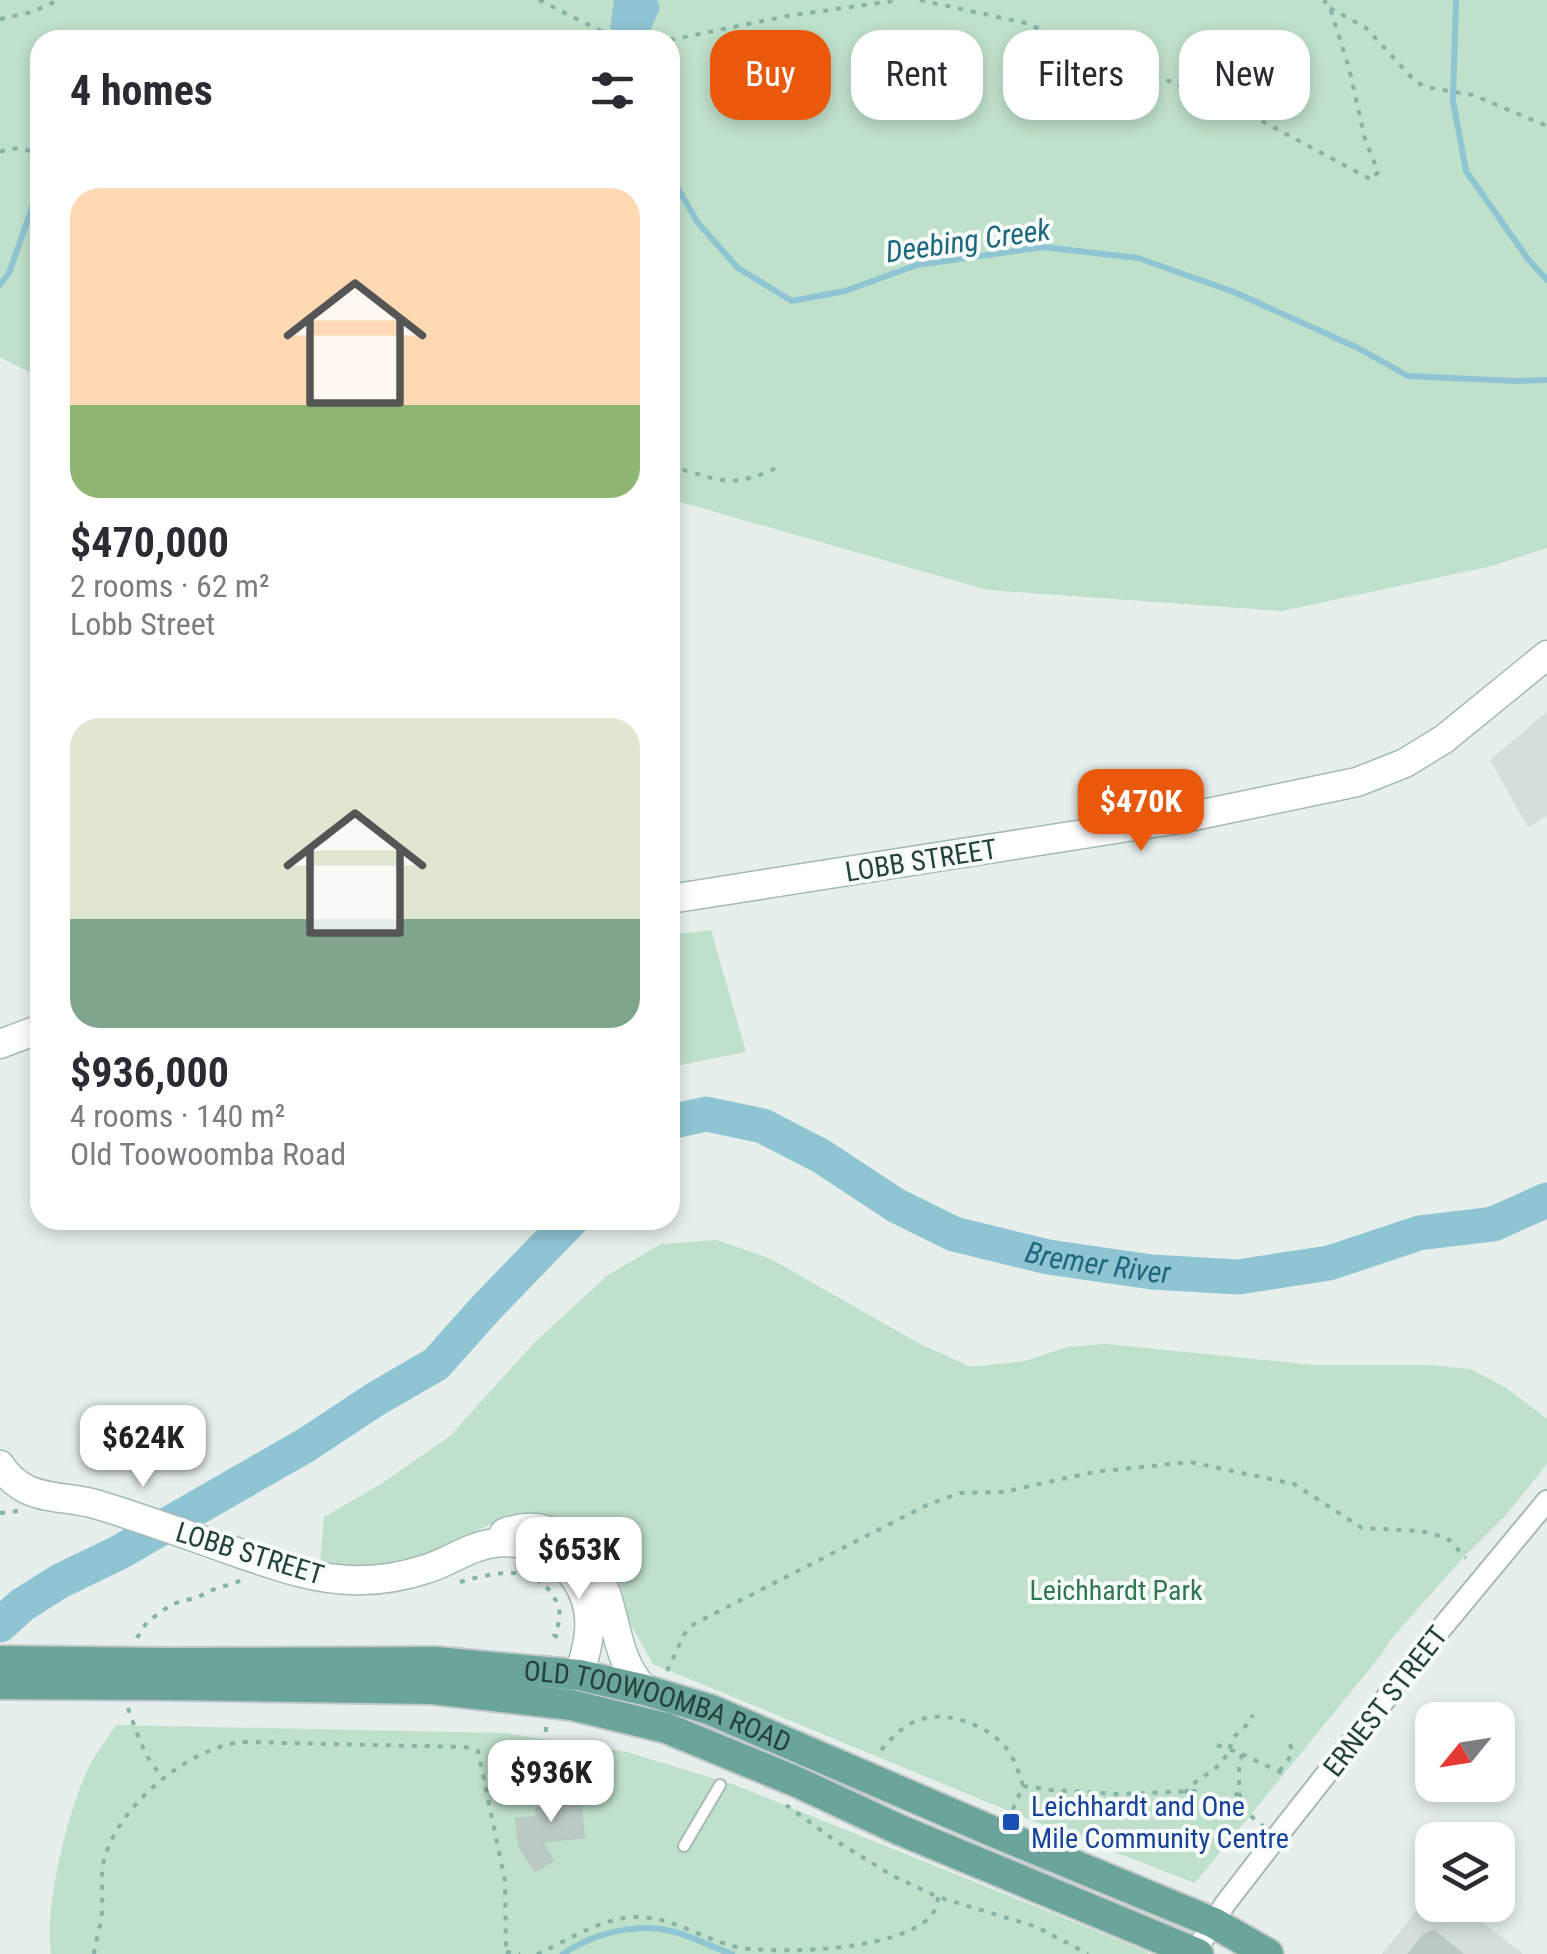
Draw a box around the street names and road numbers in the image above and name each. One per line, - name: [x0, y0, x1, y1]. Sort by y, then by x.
- street label: LOBB STREET: [843, 832, 999, 889]
- street label: LOBB STREET: [172, 1515, 328, 1592]
- street label: ERNEST STREET: [1316, 1620, 1454, 1783]
- street label: OLD TOOWOOMBA ROAD: [522, 1654, 796, 1759]

